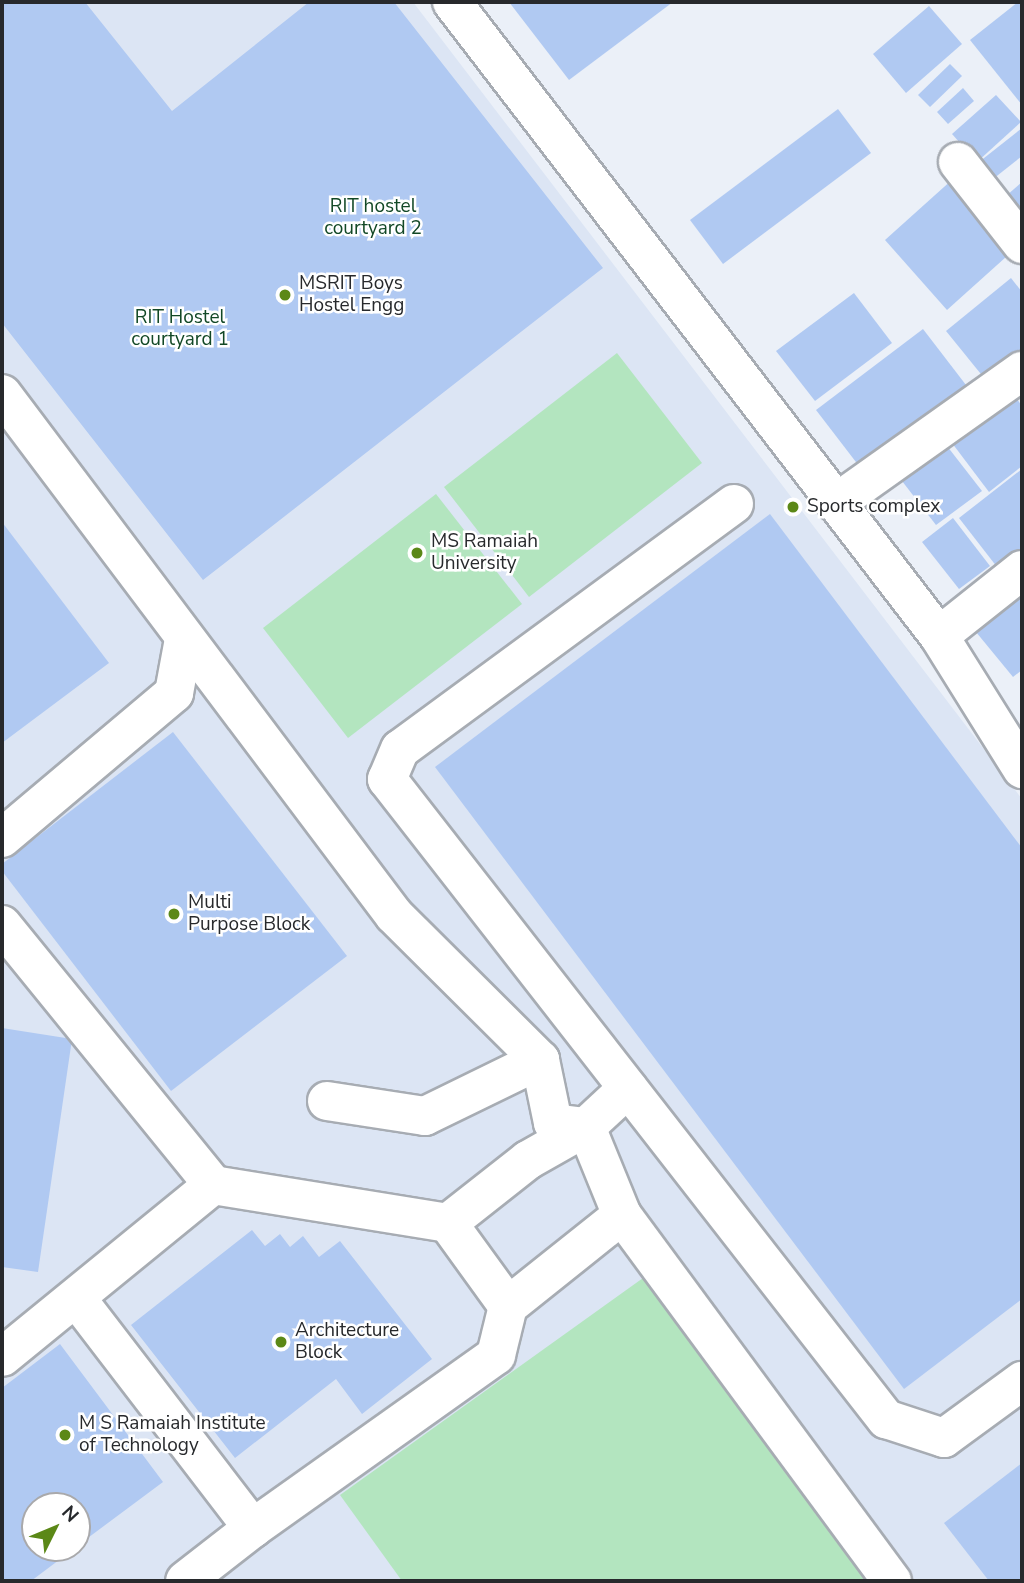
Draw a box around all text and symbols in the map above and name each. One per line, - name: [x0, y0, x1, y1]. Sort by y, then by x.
- park label: RIT hostel courtyard 2: [324, 196, 422, 240]
- place label: MSRIT Boys Hostel Engg: [299, 273, 404, 317]
- marker: MSRIT Boys Hostel Engg: [277, 287, 293, 303]
- park label: RIT Hostel courtyard 1: [131, 307, 229, 351]
- place label: Sports complex: [807, 496, 940, 518]
- marker: Sports complex: [785, 499, 801, 515]
- place label: MS Ramaiah University: [431, 531, 538, 575]
- marker: MS Ramaiah University: [409, 545, 425, 561]
- place label: Multi Purpose Block: [188, 892, 310, 936]
- marker: Multi Purpose Block: [166, 906, 182, 922]
- place label: Architecture Block: [295, 1320, 399, 1364]
- marker: Architecture Block: [273, 1334, 289, 1350]
- place label: M S Ramaiah Institute of Technology: [79, 1413, 266, 1457]
- marker: M S Ramaiah Institute of Technology: [57, 1427, 73, 1443]
- north arrow: [21, 1492, 91, 1562]
- text: N: [56, 1500, 84, 1528]

